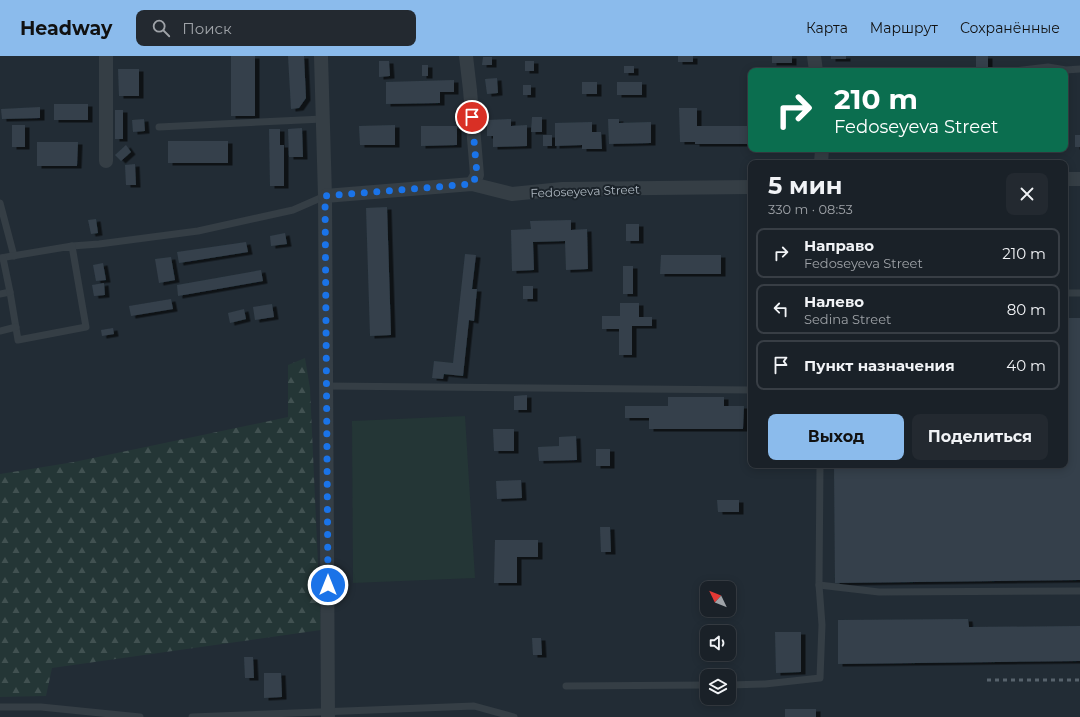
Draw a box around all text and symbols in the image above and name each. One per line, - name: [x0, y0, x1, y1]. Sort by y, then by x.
- search box: [136, 10, 416, 46]
- text: Headway: [20, 17, 112, 40]
- icon: search: [150, 17, 172, 39]
- text: Поиск: [182, 19, 232, 38]
- text: Карта: [806, 19, 848, 37]
- text: Маршрут: [870, 19, 938, 37]
- text: Сохранённые: [960, 19, 1060, 37]
- text: 210 m: [834, 82, 918, 116]
- icon: right: [768, 84, 820, 136]
- pin: [455, 100, 489, 134]
- icon: arrive: [461, 106, 483, 128]
- text: Fedoseyeva Street: [834, 116, 998, 138]
- text: 5 мин: [768, 171, 842, 200]
- button: close: [1006, 173, 1048, 215]
- street label: Fedoseyeva Street: [530, 182, 640, 200]
- text: 330 m · 08:53: [768, 201, 853, 217]
- text: Направо: [804, 236, 874, 255]
- icon: right: [770, 242, 792, 264]
- text: 210 m: [1002, 244, 1046, 263]
- text: Fedoseyeva Street: [804, 255, 923, 271]
- text: Налево: [804, 292, 864, 311]
- icon: left: [770, 298, 792, 320]
- text: 80 m: [1007, 300, 1046, 319]
- text: Sedina Street: [804, 311, 891, 327]
- icon: arrive: [770, 354, 792, 376]
- text: Пункт назначения: [804, 356, 955, 375]
- text: 40 m: [1006, 356, 1046, 375]
- button: Выход: [768, 414, 904, 460]
- button: Поделиться: [912, 414, 1048, 460]
- position arrow: [307, 564, 349, 606]
- north arrow: [700, 581, 736, 617]
- map controls: [700, 581, 736, 705]
- button: sound: [700, 625, 736, 661]
- button: layers: [700, 669, 736, 705]

